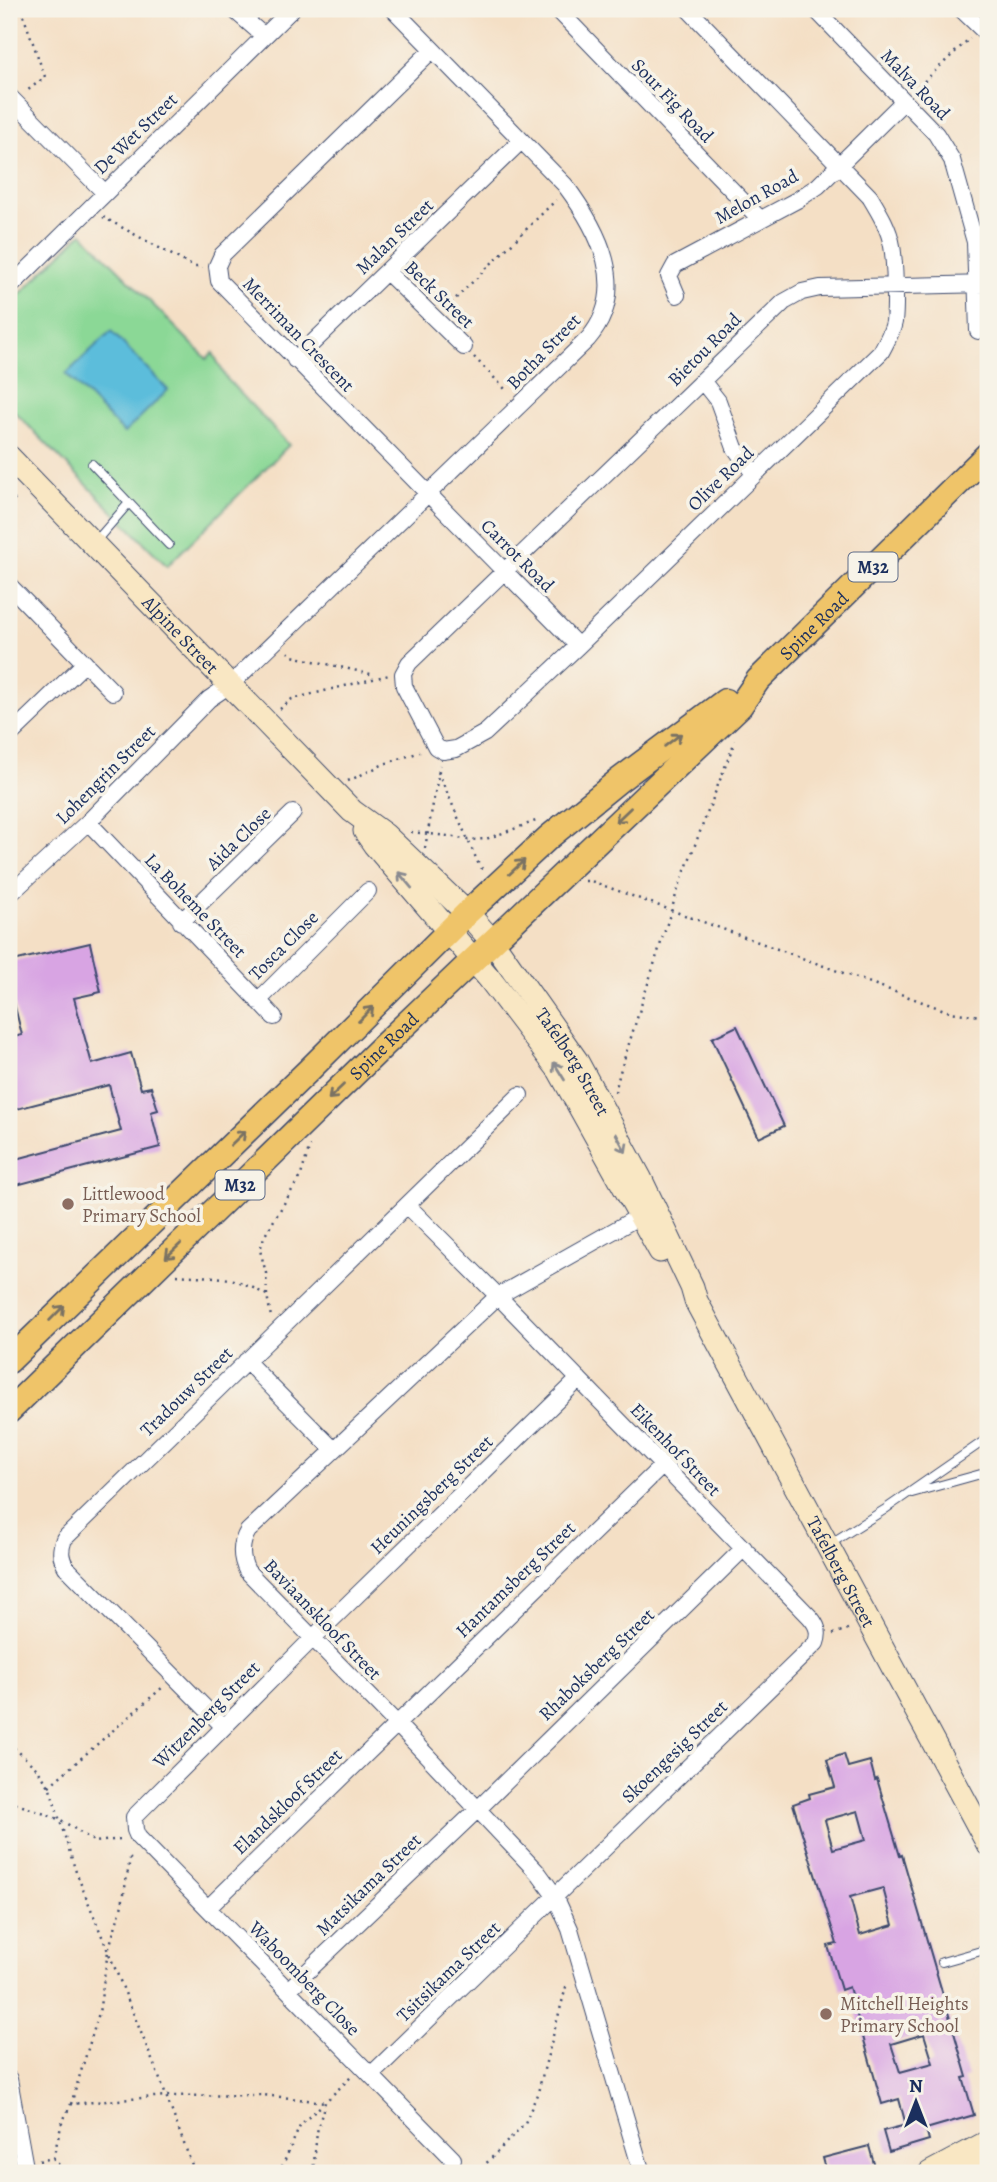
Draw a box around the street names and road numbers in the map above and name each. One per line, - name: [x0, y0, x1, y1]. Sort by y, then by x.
- street label: Malva Road: [875, 43, 956, 127]
- street label: Sour Fig Road: [625, 53, 720, 149]
- street label: De Wet Street: [88, 87, 183, 180]
- street label: Melon Road: [710, 163, 804, 231]
- street label: Malan Street: [350, 193, 439, 281]
- street label: Beck Street: [399, 255, 480, 335]
- street label: Merriman Crescent: [237, 271, 360, 398]
- street label: Bietou Road: [662, 307, 748, 392]
- street label: Botha Street: [501, 308, 587, 395]
- street label: Olive Road: [682, 440, 760, 517]
- street label: Carrot Road: [475, 513, 560, 599]
- road number: M32: [848, 552, 898, 582]
- street label: Spine Road: [774, 586, 855, 666]
- street label: Alpine Street: [135, 589, 224, 680]
- street label: Lohengrin Street: [50, 719, 161, 830]
- street label: Aida Close: [200, 801, 277, 877]
- street label: La Boheme Street: [139, 848, 252, 964]
- street label: Tosca Close: [243, 905, 324, 986]
- street label: Tafelberg Street: [529, 1003, 616, 1121]
- street label: Spine Road: [343, 1006, 425, 1086]
- road number: M32: [216, 1170, 264, 1200]
- street label: Tradouw Street: [135, 1341, 239, 1443]
- street label: Eikenhof Street: [624, 1397, 726, 1502]
- street label: Heuningsberg Street: [365, 1429, 499, 1560]
- street label: Tafelberg Street: [800, 1512, 881, 1632]
- street label: Hantamsberg Street: [450, 1516, 581, 1644]
- street label: Baviaanskloof Street: [258, 1553, 387, 1686]
- street label: Rhaboksberg Street: [533, 1603, 660, 1727]
- street label: Witzenberg Street: [147, 1655, 266, 1775]
- street label: Skoengesig Street: [616, 1694, 733, 1809]
- street label: Elandskloof Street: [227, 1743, 348, 1861]
- street label: Matsikama Street: [310, 1828, 427, 1942]
- street label: Waboomberg Close: [242, 1915, 366, 2042]
- street label: Tsitsikama Street: [391, 1915, 506, 2028]

